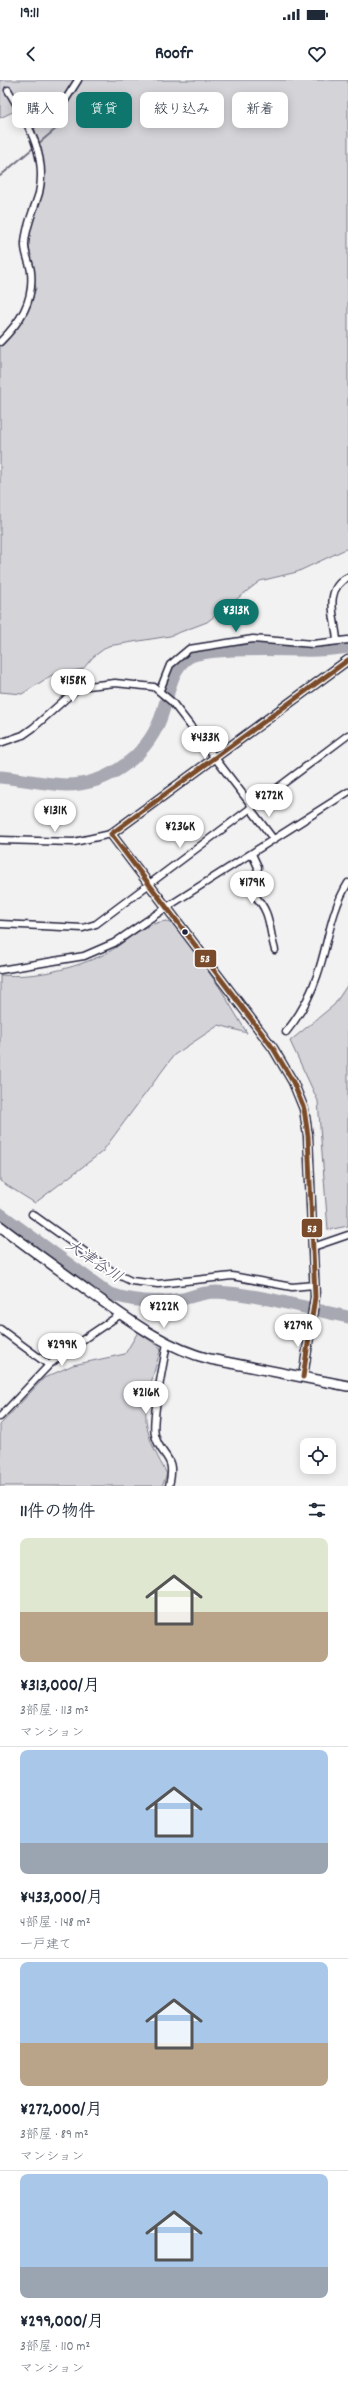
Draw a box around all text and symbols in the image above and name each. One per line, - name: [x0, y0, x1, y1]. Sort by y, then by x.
- text: 19:11: [20, 3, 39, 25]
- text: Roofr: [155, 42, 193, 67]
- icon: back: [20, 43, 42, 65]
- icon: heart: [306, 43, 328, 65]
- chip: 購入: [12, 92, 68, 128]
- chip: 賃貸: [76, 92, 132, 128]
- chip: 絞り込み: [140, 92, 224, 128]
- chip: 新着: [232, 92, 288, 128]
- pin: ¥313K: [208, 599, 264, 633]
- text: ¥313K: [223, 602, 249, 621]
- pin: ¥158K: [45, 669, 101, 703]
- text: ¥158K: [60, 672, 86, 691]
- pin: ¥433K: [177, 726, 233, 760]
- text: ¥433K: [190, 729, 220, 748]
- pin: ¥272K: [241, 784, 297, 818]
- text: ¥272K: [255, 787, 283, 806]
- pin: ¥131K: [27, 799, 83, 833]
- text: ¥131K: [43, 802, 67, 821]
- pin: ¥236K: [152, 815, 208, 849]
- text: ¥236K: [165, 818, 195, 837]
- pin: ¥179K: [224, 871, 280, 905]
- text: ¥179K: [239, 874, 265, 893]
- unlabelled marker: [180, 927, 190, 937]
- line badge: 53: [194, 949, 217, 968]
- text: 53: [200, 952, 210, 968]
- line badge: 53: [301, 1218, 323, 1238]
- text: 53: [307, 1222, 317, 1238]
- water label: 大津谷川: [61, 1235, 127, 1290]
- pin: ¥222K: [136, 1295, 192, 1329]
- text: ¥222K: [149, 1298, 179, 1317]
- pin: ¥279K: [270, 1314, 326, 1348]
- text: ¥279K: [284, 1317, 312, 1336]
- pin: ¥299K: [34, 1333, 90, 1367]
- text: ¥299K: [47, 1336, 77, 1355]
- pin: ¥216K: [118, 1381, 174, 1415]
- text: ¥216K: [132, 1384, 160, 1403]
- map controls: [300, 1438, 336, 1474]
- button: locate: [300, 1438, 336, 1474]
- icon: filters: [306, 1499, 328, 1521]
- text: 11件の物件: [20, 1501, 95, 1525]
- icon: home: [138, 1564, 210, 1636]
- text: ¥313,000/月: [20, 1675, 100, 1699]
- text: 3部屋 · 113 m²: [20, 1702, 89, 1721]
- text: マンション: [20, 1724, 84, 1743]
- icon: home: [138, 1776, 210, 1848]
- text: ¥433,000/月: [20, 1887, 103, 1911]
- text: 4部屋 · 148 m²: [20, 1914, 90, 1933]
- text: 一戸建て: [20, 1936, 72, 1955]
- icon: home: [138, 1988, 210, 2060]
- text: ¥272,000/月: [20, 2099, 102, 2123]
- text: 3部屋 · 89 m²: [20, 2126, 89, 2145]
- text: マンション: [20, 2148, 84, 2167]
- icon: home: [138, 2200, 210, 2272]
- text: ¥299,000/月: [20, 2311, 104, 2335]
- text: 3部屋 · 110 m²: [20, 2338, 90, 2357]
- text: マンション: [20, 2360, 84, 2379]

